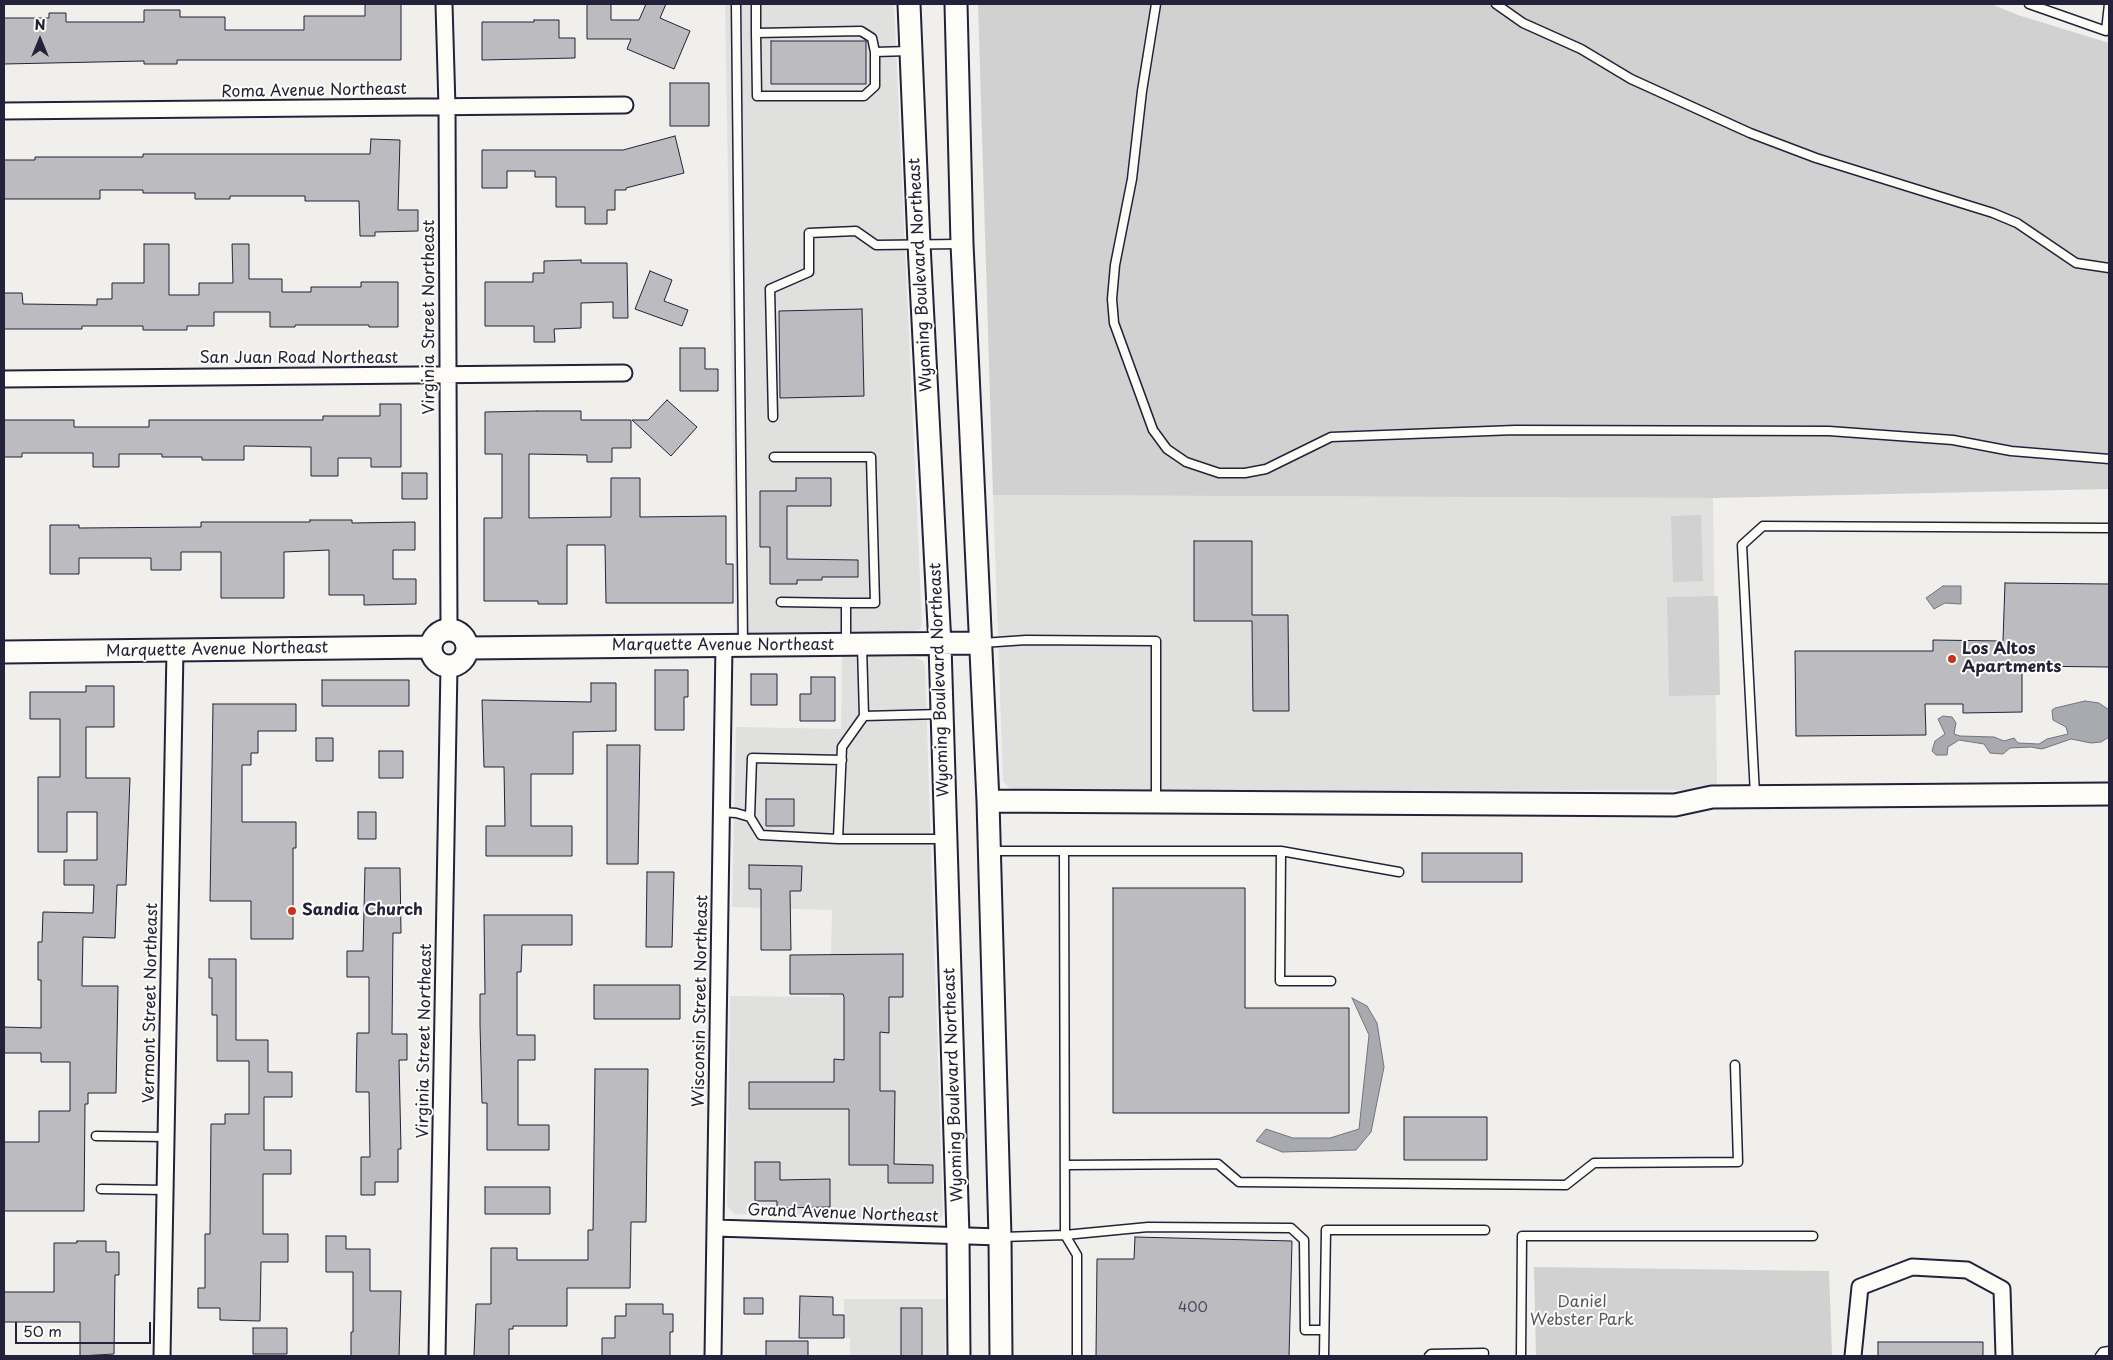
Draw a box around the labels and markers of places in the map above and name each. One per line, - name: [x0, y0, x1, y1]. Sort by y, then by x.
- place label: Los Altos Apartments: [1962, 640, 2061, 678]
- marker: Los Altos Apartments: [1946, 653, 1958, 665]
- place label: Sandia Church: [302, 901, 423, 921]
- marker: Sandia Church: [286, 905, 298, 917]

